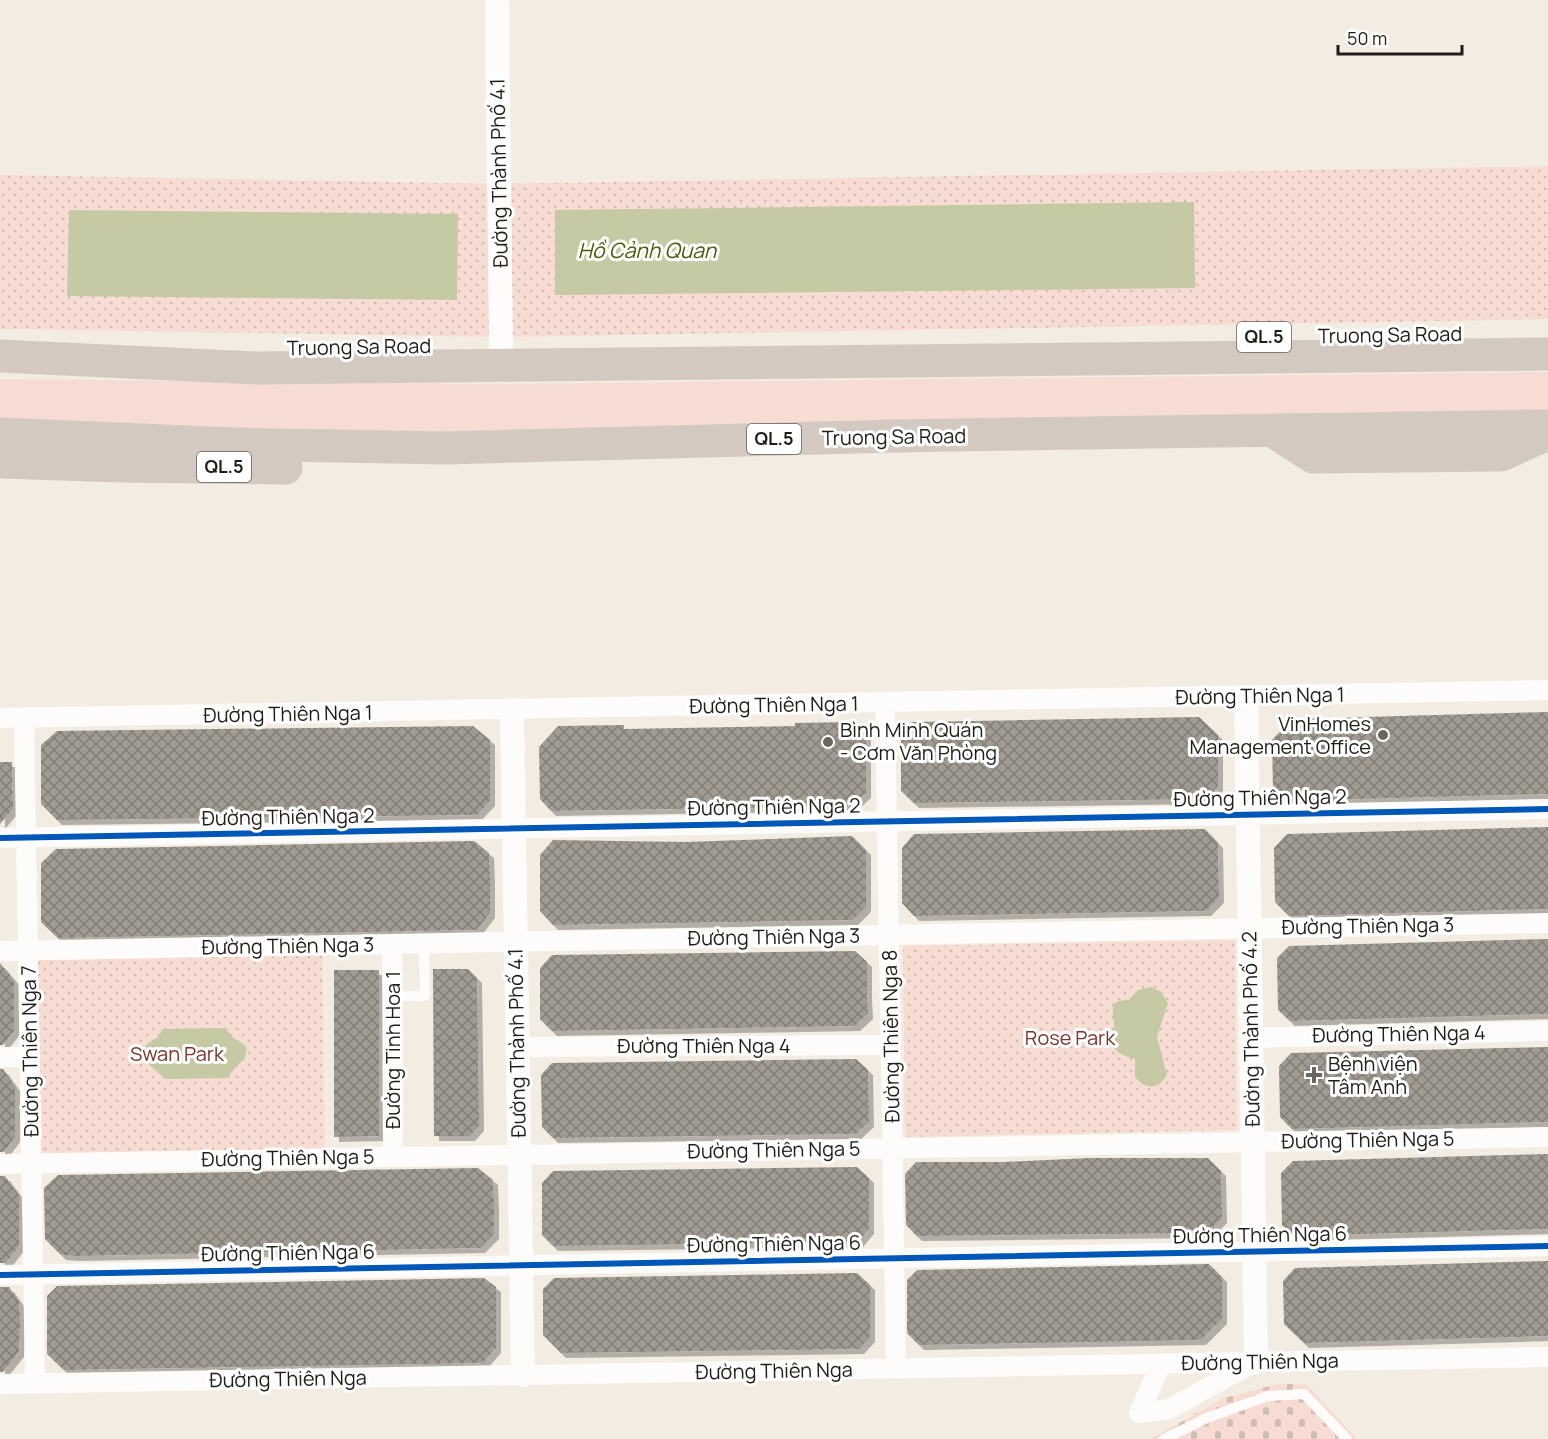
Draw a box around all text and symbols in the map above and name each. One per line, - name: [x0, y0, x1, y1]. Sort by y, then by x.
- scale bar: [1338, 18, 1462, 56]
- text: 50 m: [1347, 26, 1387, 50]
- street label: Đường Thành Phố 4.1: [483, 78, 514, 268]
- water label: Hồ Cảnh Quan: [578, 236, 718, 264]
- street label: Truong Sa Road: [1318, 320, 1462, 349]
- road number: QL.5: [1237, 322, 1291, 352]
- street label: Truong Sa Road: [287, 332, 431, 361]
- street label: Truong Sa Road: [822, 422, 966, 451]
- road number: QL.5: [747, 424, 801, 454]
- road number: QL.5: [197, 452, 251, 482]
- street label: Đường Thiên Nga 1: [1175, 681, 1345, 710]
- street label: Đường Thiên Nga 1: [689, 690, 859, 719]
- street label: Đường Thiên Nga 1: [203, 699, 373, 728]
- place label: VinHomes Management Office: [1190, 710, 1371, 760]
- place label: Bình Minh Quán - Cơm Văn Phòng: [840, 716, 997, 766]
- marker: VinHomes Management Office: [1376, 728, 1390, 742]
- marker: Bình Minh Quán - Cơm Văn Phòng: [821, 735, 835, 749]
- street label: Đường Thiên Nga 2: [1173, 782, 1347, 813]
- street label: Đường Thiên Nga 2: [687, 791, 861, 822]
- street label: Đường Thiên Nga 2: [201, 801, 375, 832]
- street label: Đường Thiên Nga 3: [1281, 910, 1454, 941]
- street label: Đường Thiên Nga 3: [687, 921, 860, 952]
- street label: Đường Thiên Nga 3: [201, 930, 374, 961]
- street label: Đường Thành Phố 4.2: [1235, 931, 1266, 1127]
- street label: Đường Thành Phố 4.1: [501, 948, 532, 1138]
- street label: Đường Thiên Nga 8: [875, 949, 906, 1123]
- street label: Đường Thiên Nga 7: [15, 965, 44, 1137]
- street label: Đường Tinh Hoa 1: [379, 971, 406, 1129]
- street label: Đường Thiên Nga 4: [1312, 1018, 1486, 1049]
- park label: Rose Park: [1025, 1024, 1116, 1051]
- street label: Đường Thiên Nga 4: [617, 1032, 791, 1059]
- park label: Swan Park: [130, 1040, 225, 1067]
- place label: Bệnh viện Tâm Anh: [1328, 1050, 1418, 1100]
- marker: Bệnh viện Tâm Anh: [1305, 1066, 1323, 1084]
- street label: Đường Thiên Nga 5: [1281, 1124, 1455, 1155]
- street label: Đường Thiên Nga 5: [687, 1134, 861, 1165]
- street label: Đường Thiên Nga 5: [201, 1142, 375, 1173]
- street label: Đường Thiên Nga 6: [1173, 1219, 1347, 1250]
- street label: Đường Thiên Nga 6: [687, 1228, 861, 1259]
- street label: Đường Thiên Nga 6: [201, 1237, 375, 1268]
- street label: Đường Thiên Nga: [1181, 1347, 1339, 1376]
- street label: Đường Thiên Nga: [695, 1356, 853, 1385]
- street label: Đường Thiên Nga: [209, 1364, 367, 1393]

